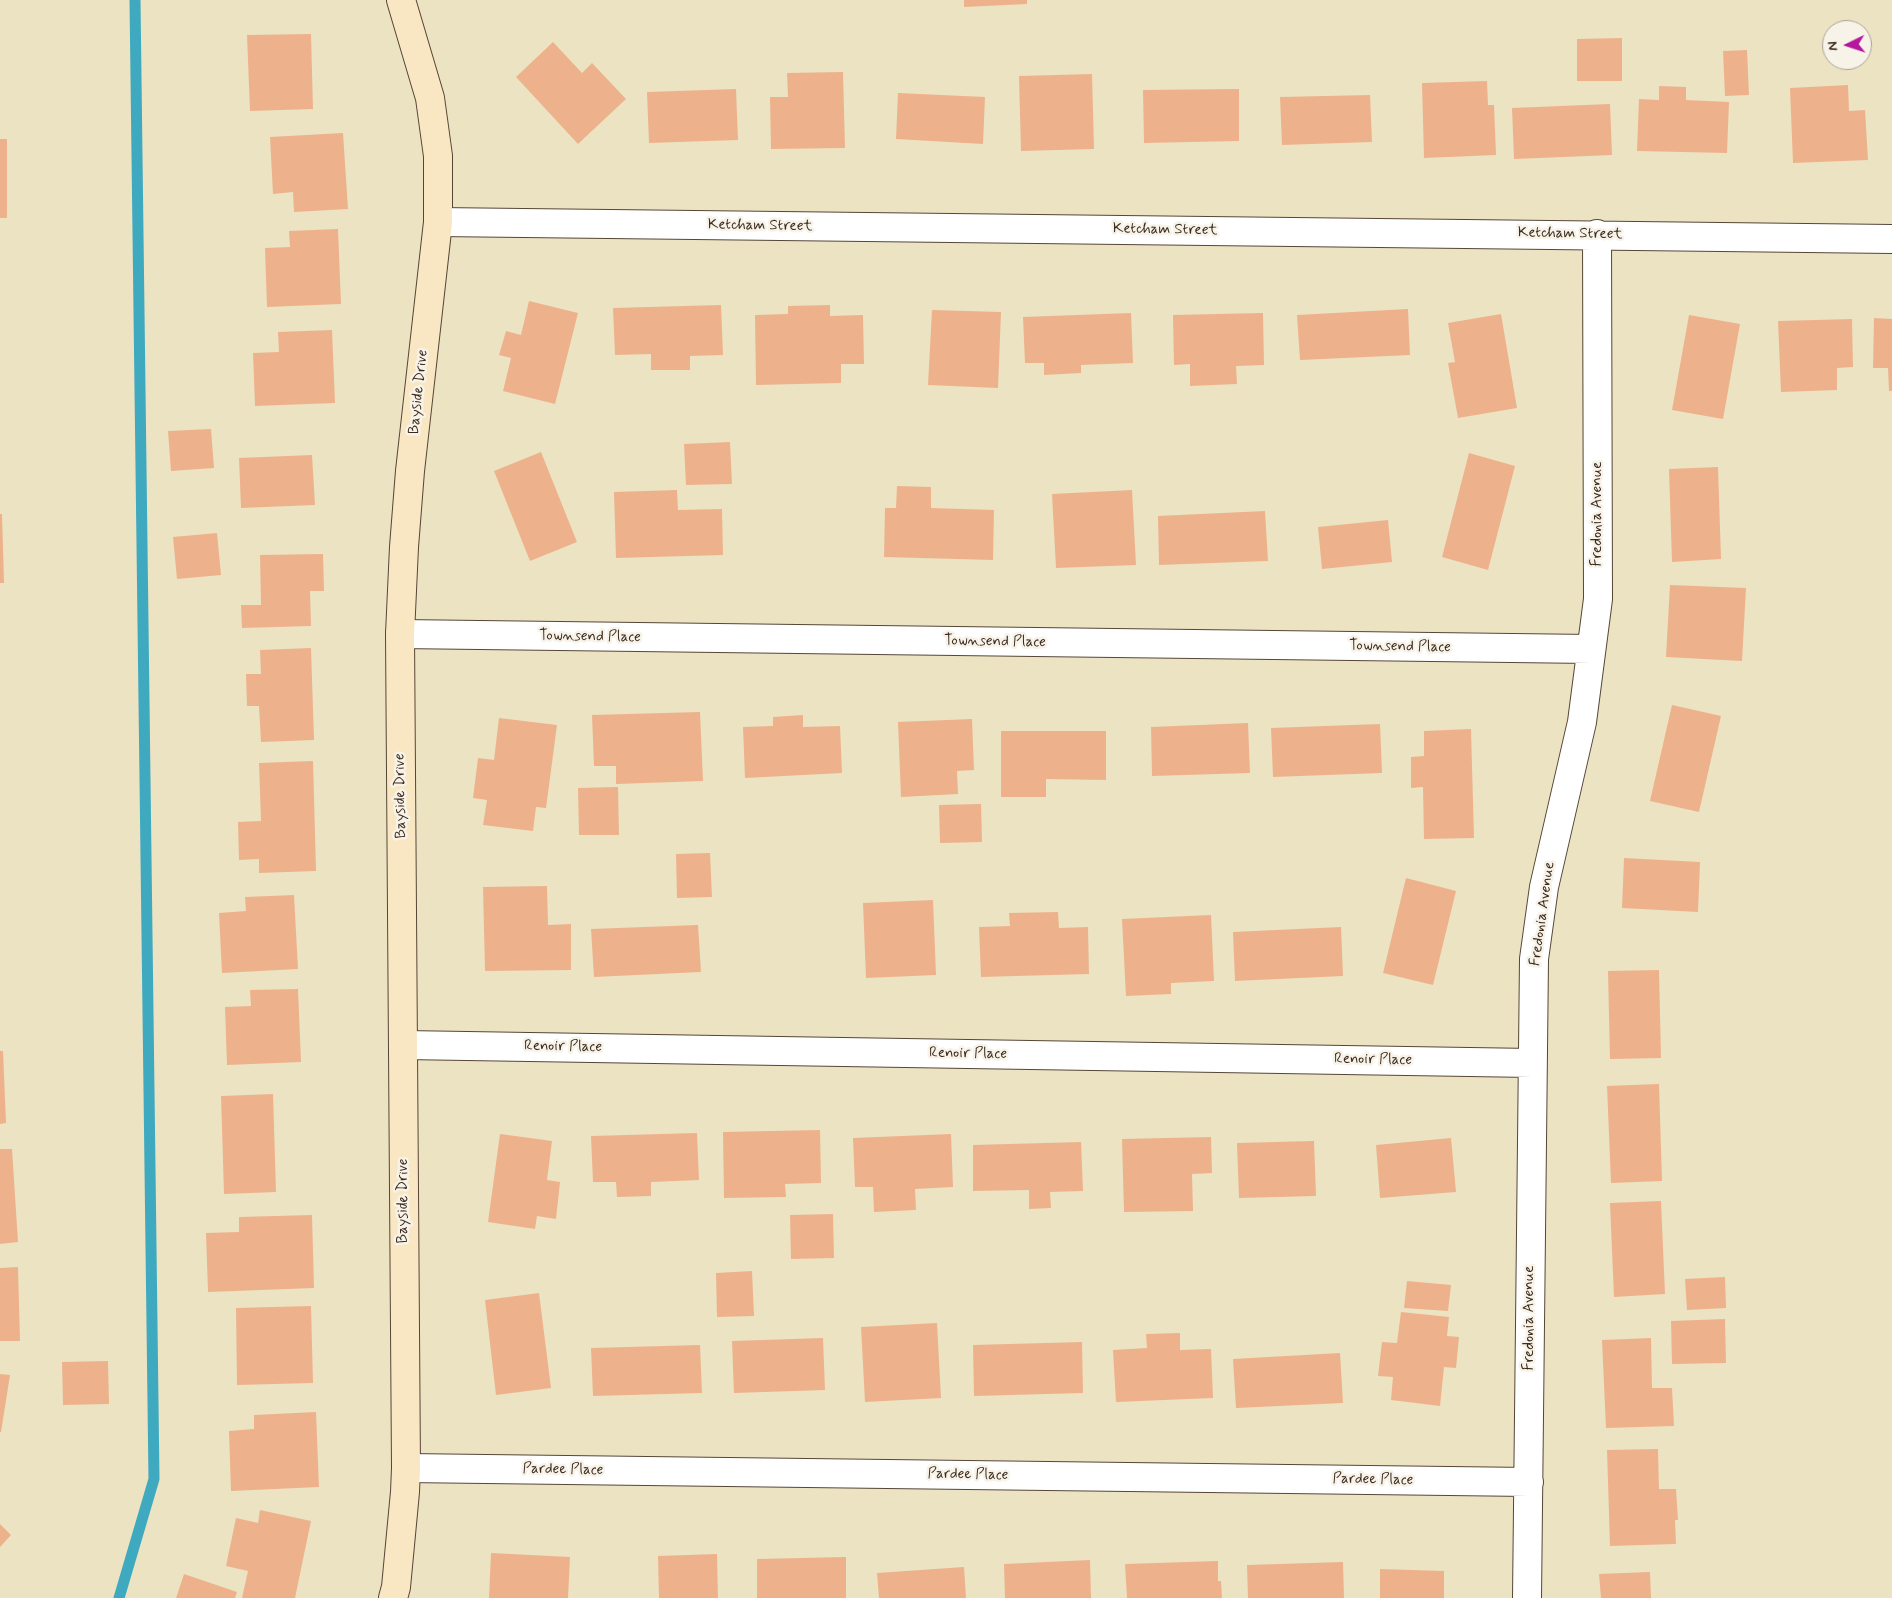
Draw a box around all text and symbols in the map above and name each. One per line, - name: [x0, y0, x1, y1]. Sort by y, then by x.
- north arrow: [1822, 20, 1872, 70]
- text: N: [1824, 41, 1842, 51]
- street label: Ketcham Street: [708, 216, 812, 236]
- street label: Ketcham Street: [1113, 220, 1217, 240]
- street label: Ketcham Street: [1518, 224, 1622, 244]
- street label: Bayside Drive: [406, 349, 432, 435]
- street label: Fredonia Avenue: [1589, 462, 1607, 566]
- street label: Townsend Place: [539, 627, 641, 647]
- street label: Townsend Place: [944, 632, 1046, 652]
- street label: Townsend Place: [1349, 637, 1451, 657]
- street label: Bayside Drive: [391, 753, 411, 839]
- street label: Fredonia Avenue: [1527, 861, 1559, 967]
- street label: Renoir Place: [524, 1037, 602, 1057]
- street label: Renoir Place: [929, 1044, 1007, 1064]
- street label: Renoir Place: [1334, 1050, 1412, 1070]
- street label: Bayside Drive: [395, 1158, 413, 1244]
- street label: Fredonia Avenue: [1521, 1266, 1539, 1370]
- street label: Pardee Place: [522, 1460, 604, 1480]
- street label: Pardee Place: [927, 1465, 1009, 1485]
- street label: Pardee Place: [1332, 1470, 1414, 1490]

